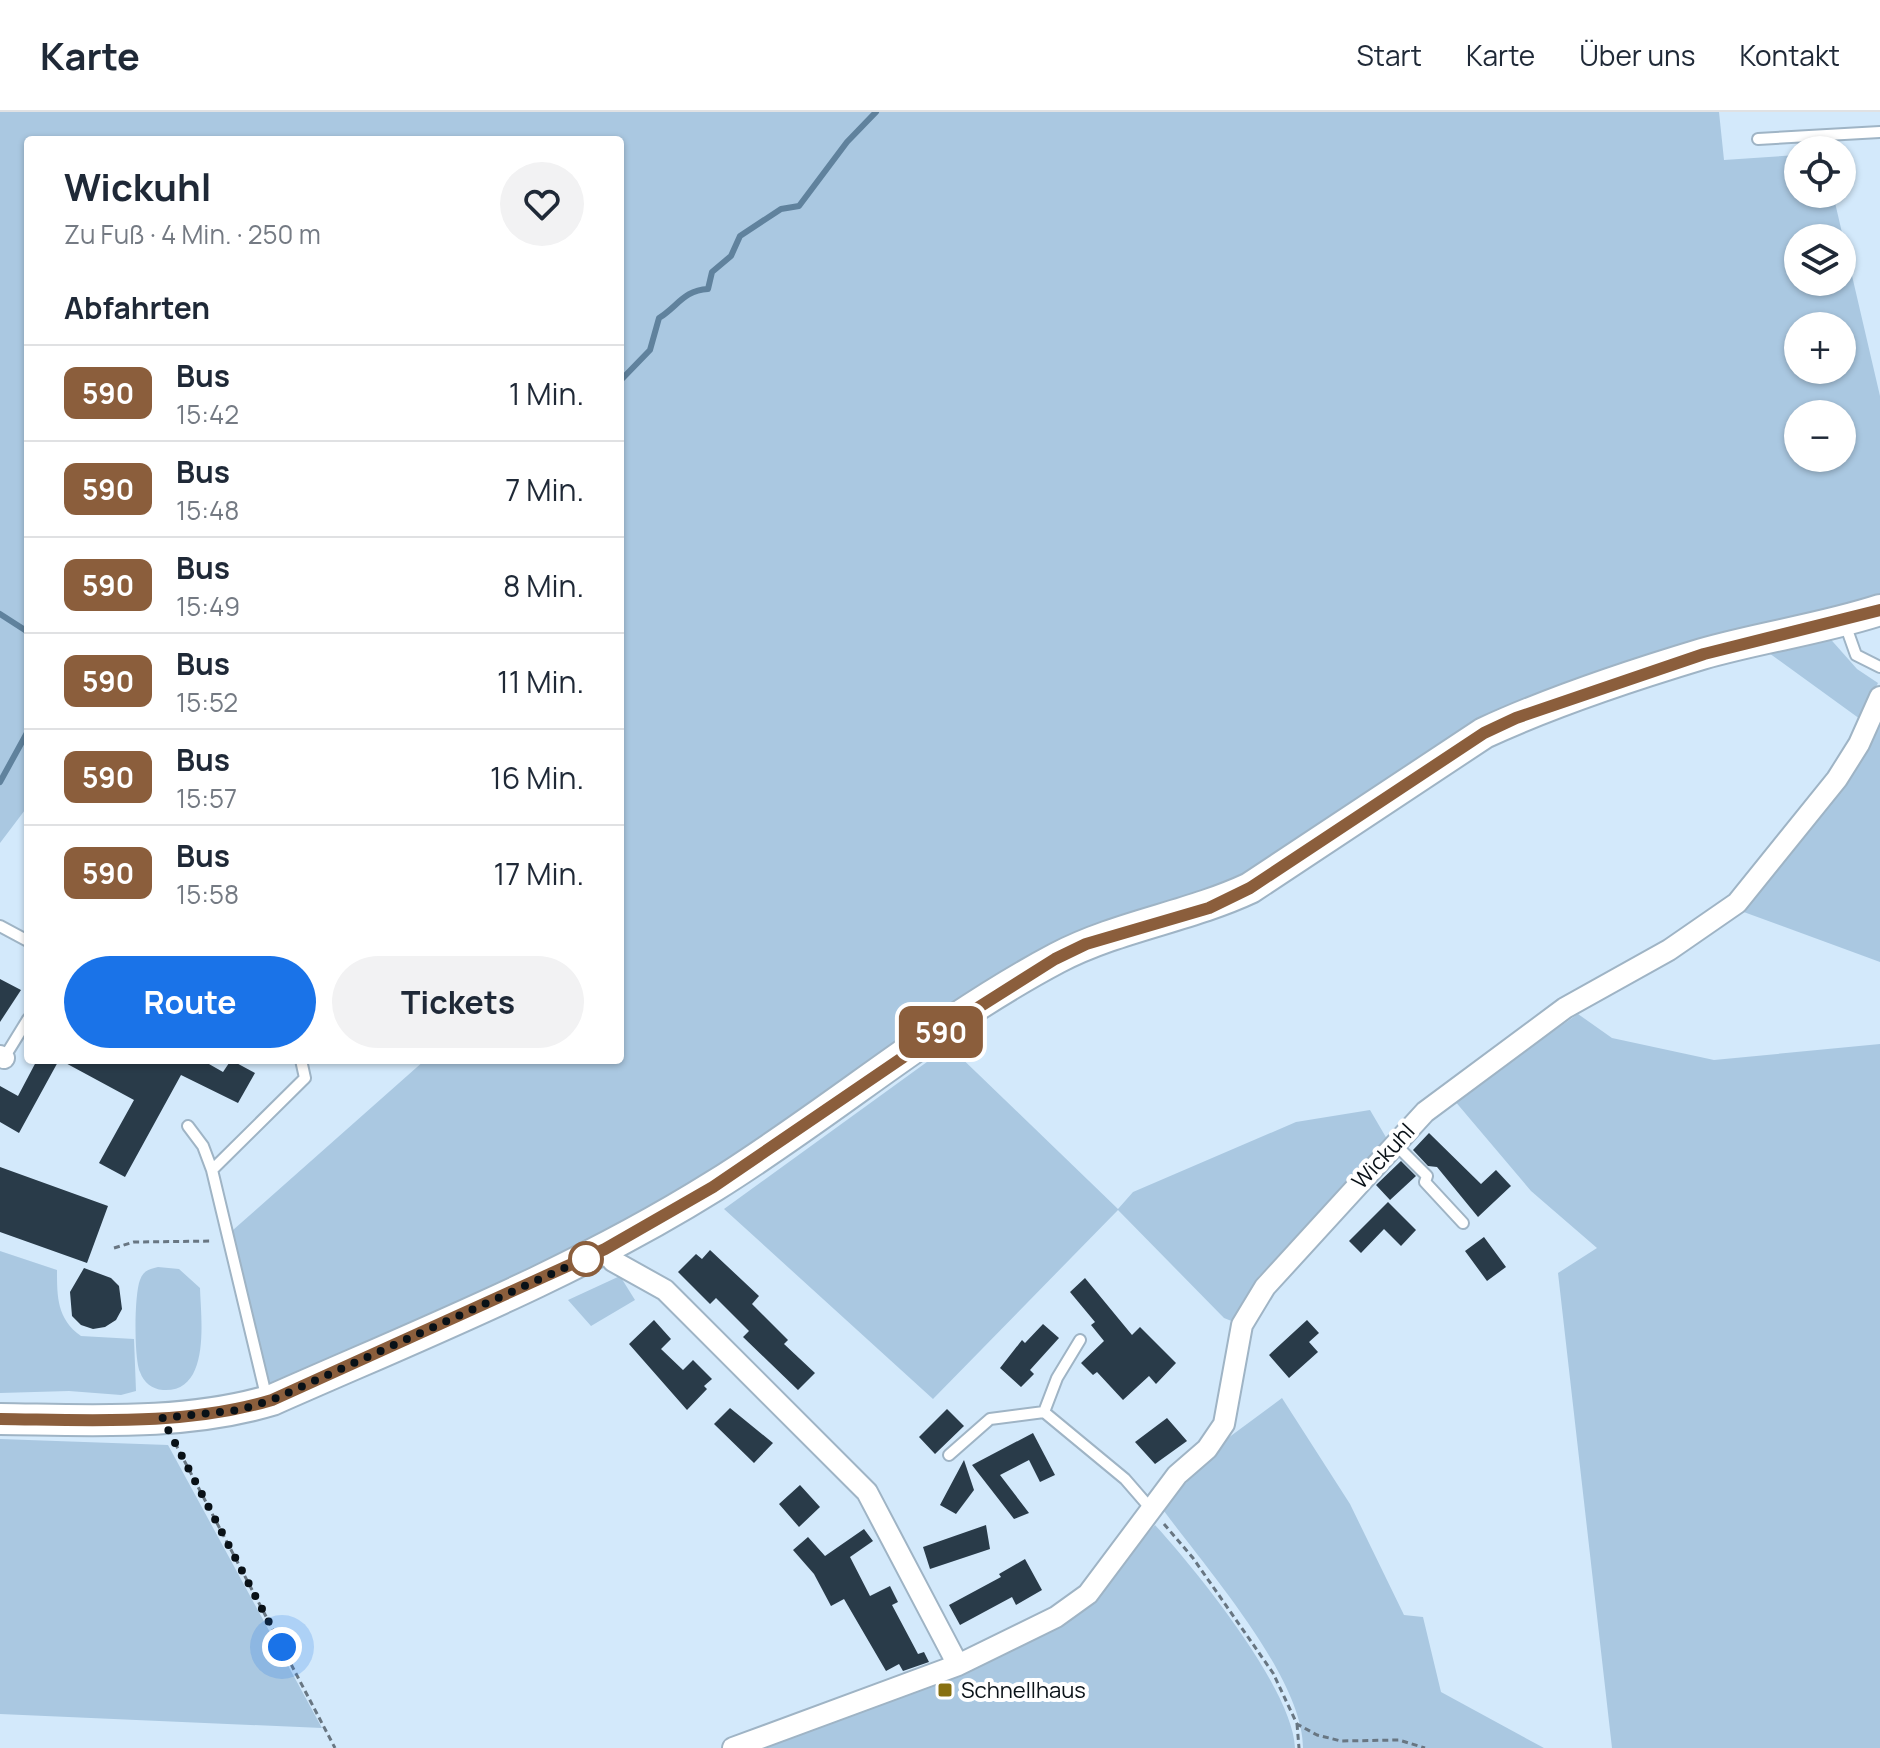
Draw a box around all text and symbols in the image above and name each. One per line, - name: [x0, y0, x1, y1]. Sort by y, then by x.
- text: Karte: [40, 29, 140, 81]
- text: Start: [1357, 36, 1422, 74]
- text: Karte: [1466, 36, 1535, 74]
- text: Über uns: [1579, 36, 1695, 74]
- text: Kontakt: [1739, 36, 1840, 74]
- map controls: [1784, 136, 1856, 472]
- button: locate: [1784, 136, 1856, 208]
- text: Wickuhl: [64, 160, 211, 212]
- button: heart: [500, 162, 584, 246]
- text: Zu Fuß · 4 Min. · 250 m: [64, 216, 321, 252]
- button: layers: [1784, 224, 1856, 296]
- text: Abfahrten: [64, 287, 210, 328]
- button: +: [1784, 312, 1856, 384]
- text: Bus: [176, 355, 230, 396]
- text: 1 Min.: [509, 373, 584, 414]
- text: 590: [82, 374, 134, 412]
- text: 15:42: [176, 396, 239, 432]
- button: −: [1784, 400, 1856, 472]
- text: Bus: [176, 451, 230, 492]
- text: 7 Min.: [505, 469, 584, 510]
- text: 590: [82, 470, 134, 508]
- text: 15:48: [176, 492, 239, 528]
- text: Bus: [176, 547, 230, 588]
- text: 8 Min.: [503, 565, 584, 606]
- text: 590: [82, 566, 134, 604]
- text: 15:49: [176, 588, 240, 624]
- text: Bus: [176, 643, 230, 684]
- text: 11 Min.: [497, 661, 584, 702]
- text: 590: [82, 662, 134, 700]
- text: 15:52: [176, 684, 238, 720]
- text: Bus: [176, 739, 230, 780]
- text: 16 Min.: [490, 757, 584, 798]
- text: 590: [82, 758, 134, 796]
- text: 15:57: [176, 780, 237, 816]
- text: Bus: [176, 835, 230, 876]
- text: 17 Min.: [494, 853, 584, 894]
- text: 590: [82, 854, 134, 892]
- text: 15:58: [176, 876, 239, 912]
- button: Route: [64, 956, 316, 1048]
- button: Tickets: [332, 956, 584, 1048]
- line badge: 590: [895, 1006, 987, 1058]
- text: 590: [915, 1013, 967, 1051]
- street label: Wickuhl: [1345, 1117, 1421, 1195]
- unlabelled marker: [569, 1242, 603, 1276]
- your location: [262, 1627, 302, 1667]
- place label: Schnellhaus: [961, 1675, 1086, 1705]
- marker: Schnellhaus: [936, 1681, 954, 1699]

